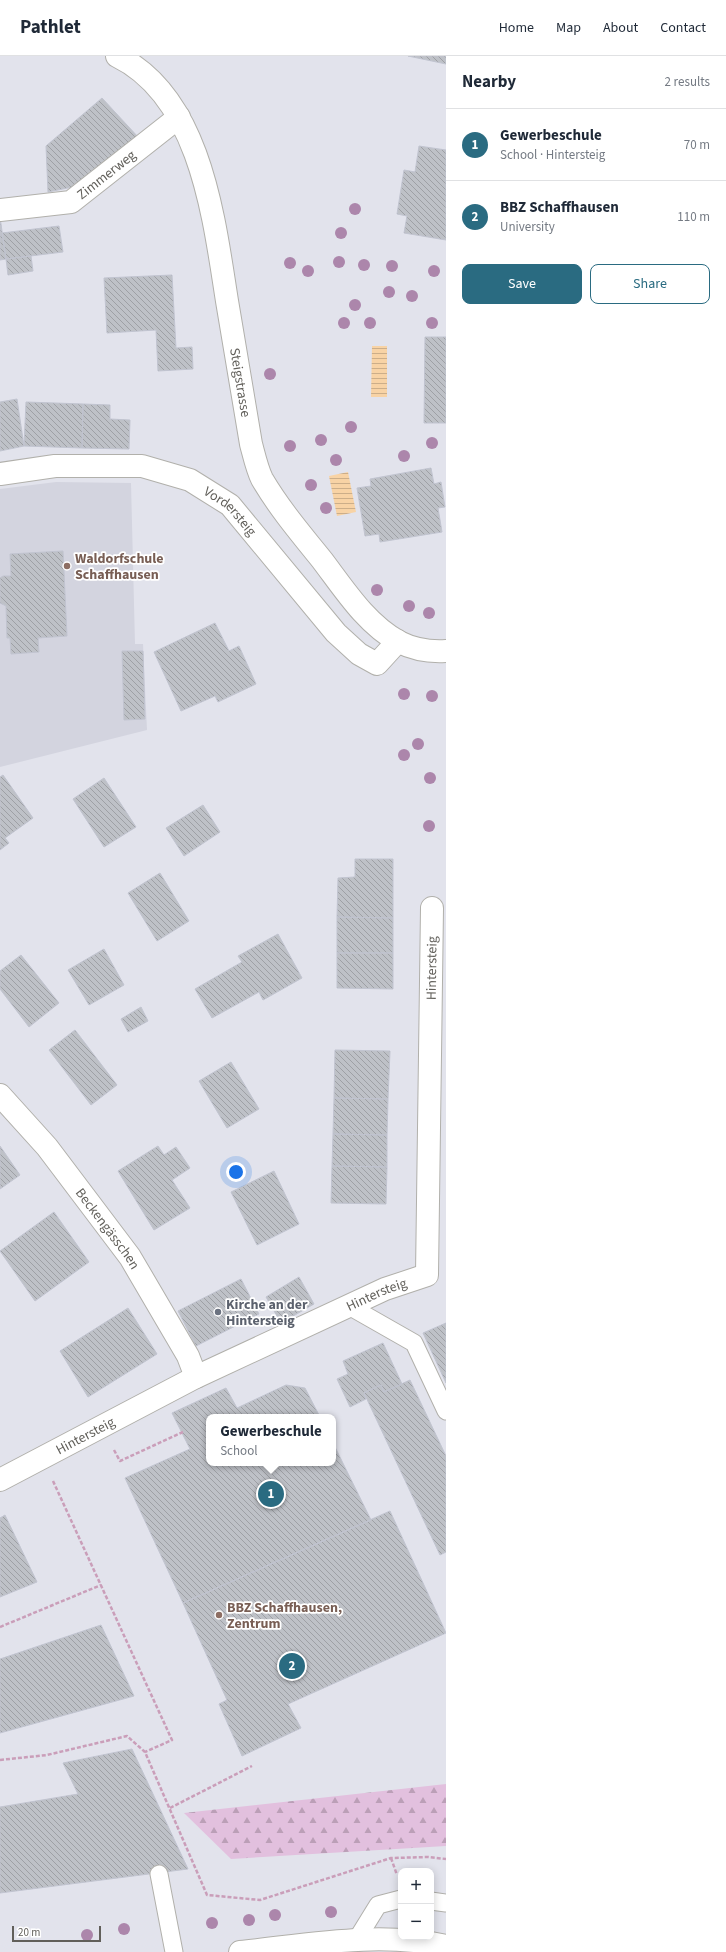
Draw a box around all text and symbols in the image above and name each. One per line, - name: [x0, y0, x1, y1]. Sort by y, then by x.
- text: Pathlet: [20, 14, 81, 41]
- text: Home: [499, 18, 534, 38]
- text: Map: [556, 18, 581, 38]
- text: About: [603, 18, 638, 38]
- text: Contact: [660, 18, 706, 38]
- text: Nearby: [462, 70, 516, 94]
- text: 2 results: [665, 73, 710, 91]
- text: Gewerbeschule: [500, 125, 602, 146]
- text: 1: [472, 136, 478, 154]
- text: 70 m: [684, 136, 710, 154]
- street label: Zimmerweg: [73, 146, 140, 205]
- text: School · Hintersteig: [500, 146, 605, 164]
- text: BBZ Schaffhausen: [500, 197, 619, 218]
- text: 2: [472, 208, 478, 226]
- text: 110 m: [677, 208, 710, 226]
- text: University: [500, 218, 555, 236]
- button: Save: [462, 264, 582, 304]
- button: Share: [590, 264, 710, 304]
- street label: Steigstrasse: [224, 347, 255, 419]
- street label: Vordersteig: [200, 482, 261, 541]
- place label: Waldorfschule Schaffhausen: [75, 549, 164, 585]
- marker: Waldorfschule Schaffhausen: [62, 561, 72, 571]
- street label: Hintersteig: [422, 936, 443, 1000]
- your location: [226, 1162, 246, 1182]
- street label: Beckengässchen: [70, 1184, 144, 1274]
- street label: Hintersteig: [343, 1273, 410, 1317]
- place label: Kirche an der Hintersteig: [226, 1295, 308, 1331]
- marker: Kirche an der Hintersteig: [213, 1307, 223, 1317]
- street label: Hintersteig: [52, 1412, 119, 1460]
- popup: [206, 1414, 336, 1466]
- text: Gewerbeschule: [220, 1421, 322, 1442]
- text: School: [220, 1442, 258, 1460]
- pin: 1: [258, 1479, 284, 1509]
- place label: BBZ Schaffhausen, Zentrum: [227, 1598, 342, 1634]
- marker: BBZ Schaffhausen, Zentrum: [214, 1610, 224, 1620]
- pin: 2: [279, 1651, 305, 1681]
- map controls: [398, 1868, 434, 1940]
- button: +: [398, 1868, 434, 1904]
- button: −: [398, 1904, 434, 1940]
- scale bar: [12, 1924, 101, 1943]
- text: 20 m: [18, 1925, 40, 1940]

